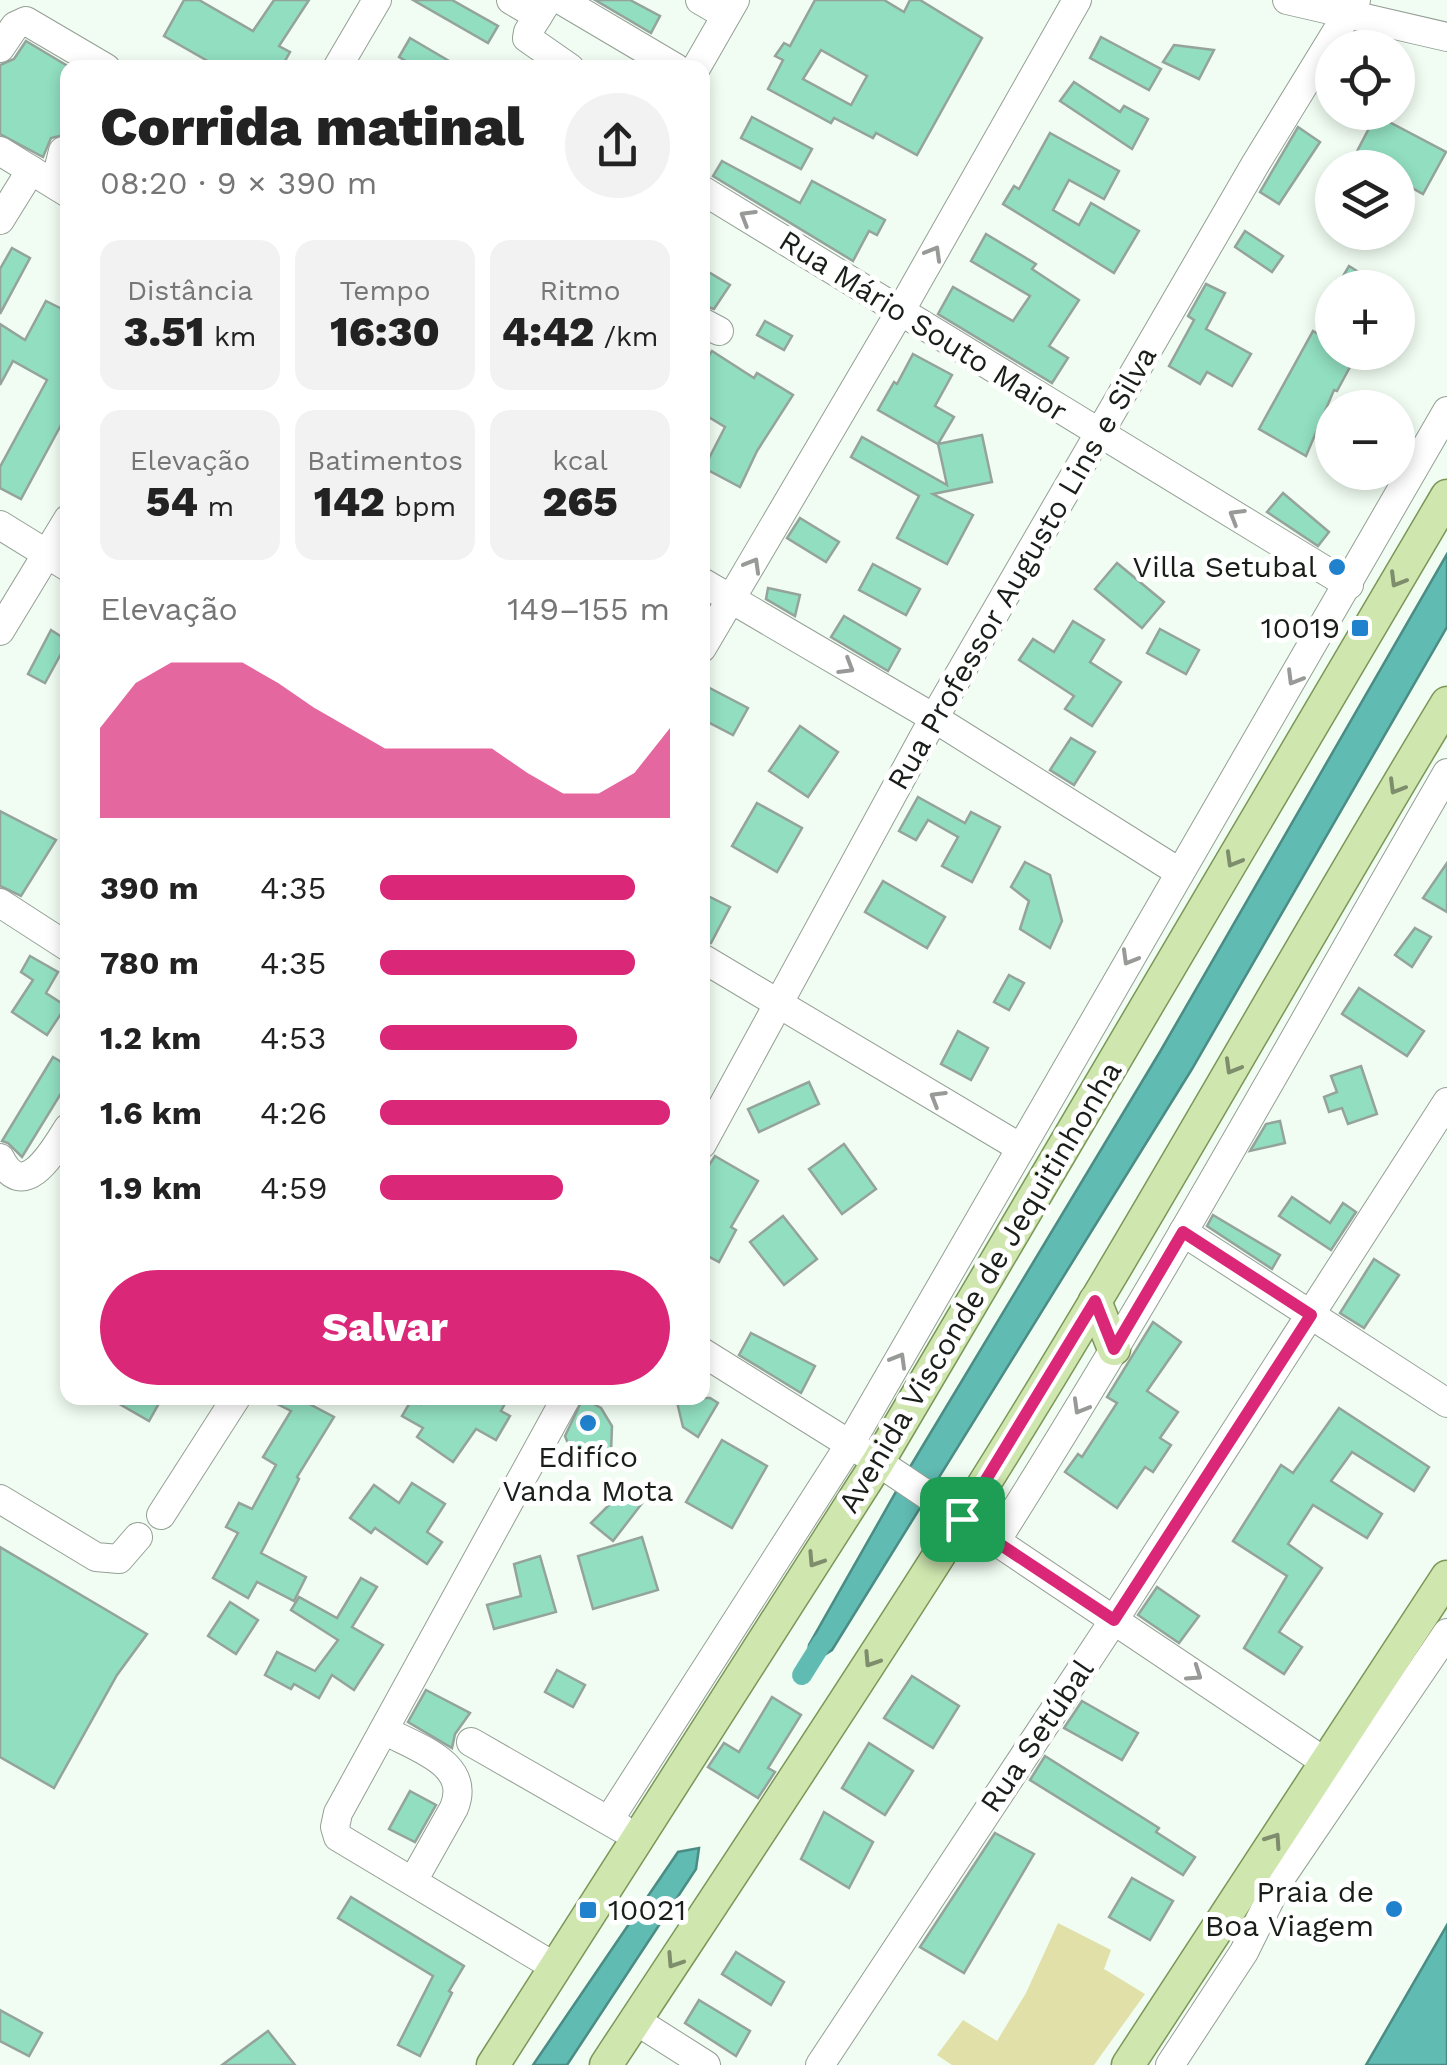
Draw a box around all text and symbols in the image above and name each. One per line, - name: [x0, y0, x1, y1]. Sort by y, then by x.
- map controls: [1315, 30, 1415, 490]
- button: locate: [1315, 30, 1415, 130]
- button: share: [565, 93, 670, 198]
- text: Corrida matinal: [100, 94, 524, 158]
- button: layers: [1315, 150, 1415, 250]
- text: 08:20 · 9 × 390 m: [100, 164, 377, 202]
- one-way arrow: [740, 210, 758, 229]
- street label: Rua Mário Souto Maior: [773, 223, 1074, 429]
- one-way arrow: [921, 246, 941, 264]
- button: +: [1315, 270, 1415, 370]
- text: Distância: [127, 274, 253, 307]
- text: Tempo: [339, 274, 431, 307]
- text: Ritmo: [539, 274, 621, 307]
- text: 3.51: [124, 307, 204, 356]
- text: 16:30: [330, 307, 440, 356]
- text: 4:42: [501, 307, 594, 356]
- text: km: [204, 320, 256, 353]
- text: /km: [594, 320, 659, 353]
- street label: Rua Professor Augusto Lins e Silva: [880, 340, 1163, 796]
- button: −: [1315, 390, 1415, 490]
- text: Elevação: [130, 444, 250, 477]
- text: Batimentos: [307, 444, 463, 477]
- text: kcal: [552, 444, 608, 477]
- text: 54: [146, 477, 198, 526]
- text: 142: [314, 477, 385, 526]
- text: 265: [542, 477, 618, 526]
- text: m: [198, 490, 234, 523]
- text: bpm: [385, 490, 456, 523]
- one-way arrow: [1229, 509, 1247, 528]
- place label: Villa Setubal: [1133, 549, 1317, 584]
- marker: Villa Setubal: [1326, 556, 1348, 578]
- one-way arrow: [741, 557, 760, 575]
- one-way arrow: [1390, 569, 1409, 587]
- text: Elevação: [100, 590, 238, 628]
- text: 149–155 m: [507, 590, 670, 628]
- place label: 10019: [1261, 610, 1340, 645]
- marker: 10019: [1349, 617, 1371, 639]
- one-way arrow: [836, 655, 854, 674]
- one-way arrow: [1287, 667, 1306, 685]
- one-way arrow: [1389, 776, 1408, 794]
- one-way arrow: [1225, 850, 1245, 868]
- text: 390 m: [100, 869, 199, 907]
- text: 4:35: [260, 869, 326, 907]
- text: 780 m: [100, 944, 199, 982]
- text: 4:35: [260, 944, 326, 982]
- one-way arrow: [1122, 948, 1142, 966]
- text: 1.2 km: [100, 1019, 201, 1057]
- text: 4:53: [260, 1019, 326, 1057]
- street label: Avenida Visconde de Jequitinhonha: [831, 1055, 1129, 1519]
- one-way arrow: [1225, 1056, 1245, 1074]
- one-way arrow: [930, 1091, 948, 1110]
- text: 1.6 km: [100, 1094, 202, 1132]
- text: 4:26: [260, 1094, 327, 1132]
- text: 1.9 km: [100, 1169, 202, 1207]
- text: 4:59: [260, 1169, 327, 1207]
- button: Salvar: [100, 1270, 670, 1385]
- one-way arrow: [887, 1352, 906, 1370]
- one-way arrow: [1073, 1396, 1093, 1414]
- marker: Edifíco Vanda Mota: [577, 1412, 599, 1434]
- place label: Edifíco Vanda Mota: [502, 1439, 674, 1508]
- pin: [920, 1477, 1005, 1562]
- icon: arrive: [935, 1492, 990, 1547]
- one-way arrow: [809, 1550, 828, 1568]
- one-way arrow: [864, 1649, 883, 1667]
- street label: Rua Setúbal: [973, 1653, 1101, 1819]
- one-way arrow: [1184, 1662, 1202, 1681]
- one-way arrow: [1262, 1832, 1280, 1851]
- place label: Praia de Boa Viagem: [1205, 1874, 1374, 1943]
- place label: 10021: [608, 1892, 686, 1927]
- marker: Praia de Boa Viagem: [1383, 1898, 1405, 1920]
- marker: 10021: [577, 1899, 599, 1921]
- one-way arrow: [667, 1950, 686, 1968]

